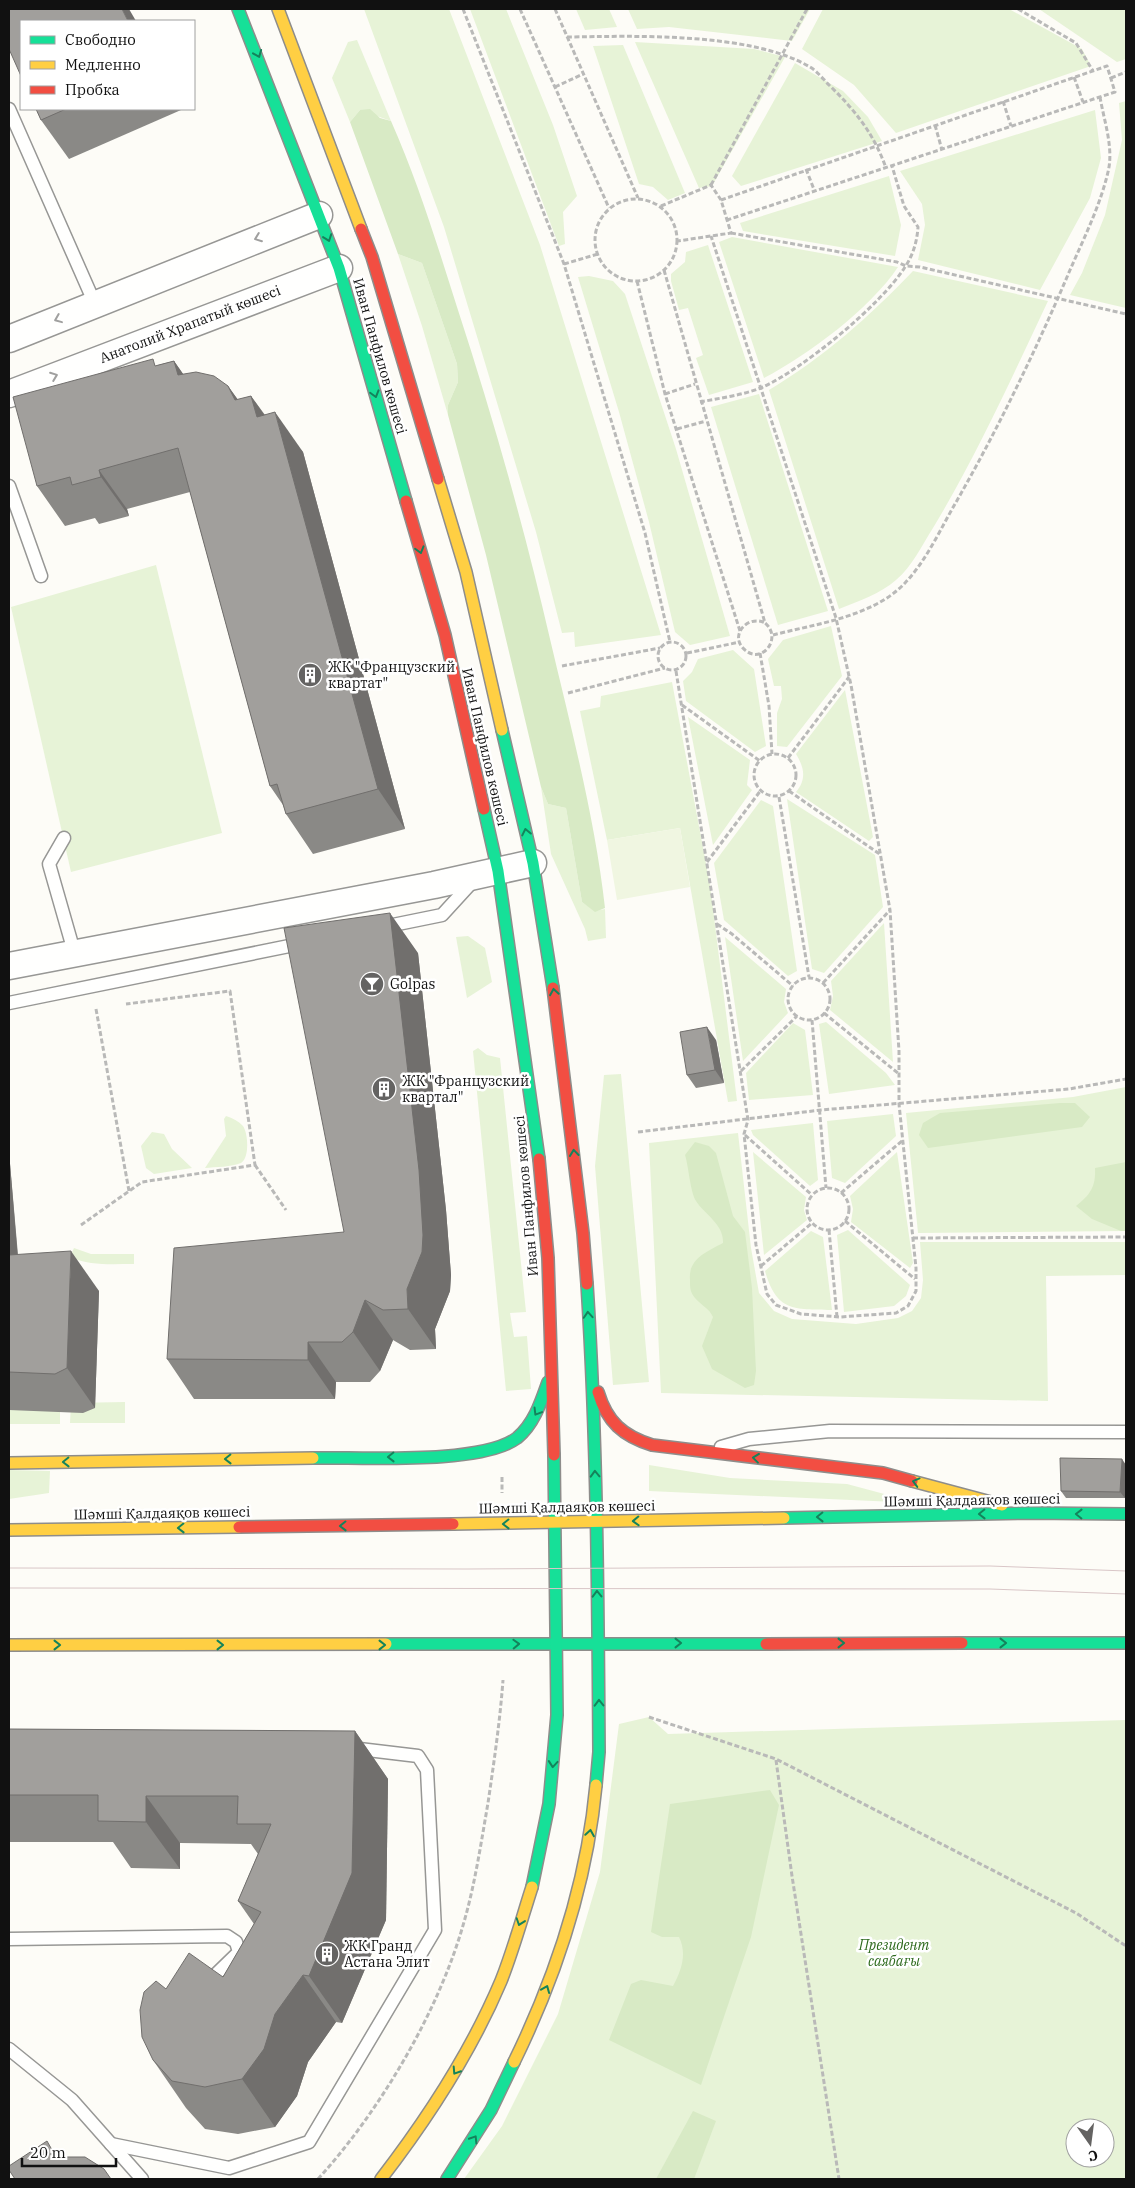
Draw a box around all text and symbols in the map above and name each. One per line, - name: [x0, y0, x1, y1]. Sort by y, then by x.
- legend: [20, 20, 195, 110]
- text: Свободно: [65, 30, 136, 49]
- one-way arrow: [252, 49, 262, 57]
- text: Медленно: [65, 55, 141, 74]
- text: Пробка: [65, 80, 120, 99]
- one-way arrow: [254, 233, 262, 243]
- one-way arrow: [322, 233, 332, 242]
- street label: Иван Панфилов көшесі: [349, 276, 411, 436]
- street label: Анатолий Храпатый көшесі: [97, 281, 283, 367]
- one-way arrow: [54, 313, 63, 323]
- one-way arrow: [49, 372, 58, 382]
- one-way arrow: [370, 389, 380, 397]
- one-way arrow: [415, 545, 425, 553]
- place label: ЖК "Французский квартат": [328, 658, 455, 692]
- building icon: ЖК "Французский квартат": [297, 662, 323, 688]
- street label: Иван Панфилов көшесі: [458, 666, 512, 828]
- one-way arrow: [521, 828, 532, 836]
- bar icon: Golpas: [359, 971, 385, 997]
- place label: Golpas: [390, 975, 436, 993]
- one-way arrow: [549, 988, 559, 996]
- place label: ЖК "Французский квартал": [402, 1072, 529, 1106]
- building icon: ЖК "Французский квартал": [371, 1076, 397, 1102]
- street label: Иван Панфилов көшесі: [510, 1115, 542, 1277]
- one-way arrow: [569, 1149, 580, 1157]
- one-way arrow: [583, 1311, 594, 1319]
- one-way arrow: [533, 1407, 543, 1416]
- one-way arrow: [387, 1452, 394, 1462]
- one-way arrow: [752, 1453, 760, 1464]
- one-way arrow: [224, 1454, 232, 1464]
- one-way arrow: [62, 1457, 70, 1467]
- one-way arrow: [590, 1469, 600, 1477]
- one-way arrow: [912, 1477, 921, 1488]
- street label: Шәмші Қалдаяқов көшесі: [884, 1489, 1060, 1511]
- street label: Шәмші Қалдаяқов көшесі: [479, 1496, 655, 1518]
- street label: Шәмші Қалдаяқов көшесі: [74, 1502, 250, 1524]
- one-way arrow: [978, 1509, 986, 1519]
- one-way arrow: [1074, 1509, 1082, 1519]
- one-way arrow: [815, 1512, 823, 1522]
- one-way arrow: [632, 1516, 640, 1526]
- one-way arrow: [501, 1519, 509, 1529]
- one-way arrow: [339, 1521, 346, 1531]
- one-way arrow: [176, 1523, 184, 1533]
- one-way arrow: [592, 1590, 603, 1598]
- one-way arrow: [675, 1638, 683, 1648]
- one-way arrow: [838, 1638, 845, 1648]
- one-way arrow: [1000, 1638, 1008, 1648]
- one-way arrow: [512, 1639, 520, 1650]
- one-way arrow: [54, 1640, 62, 1650]
- one-way arrow: [216, 1640, 224, 1650]
- one-way arrow: [379, 1640, 387, 1650]
- one-way arrow: [594, 1699, 604, 1706]
- one-way arrow: [547, 1760, 558, 1768]
- one-way arrow: [584, 1828, 594, 1837]
- one-way arrow: [516, 1918, 526, 1926]
- park label: Президент саябағы: [858, 1936, 930, 1970]
- place label: ЖК Гранд Астана Элит: [344, 1937, 430, 1971]
- building icon: ЖК Гранд Астана Элит: [314, 1941, 340, 1967]
- one-way arrow: [540, 1985, 550, 1994]
- one-way arrow: [453, 2065, 462, 2074]
- north arrow: [1065, 2118, 1115, 2168]
- one-way arrow: [467, 2135, 477, 2144]
- scale bar: [22, 2136, 116, 2168]
- text: 20 m: [30, 2143, 66, 2162]
- text: С: [1086, 2146, 1100, 2165]

